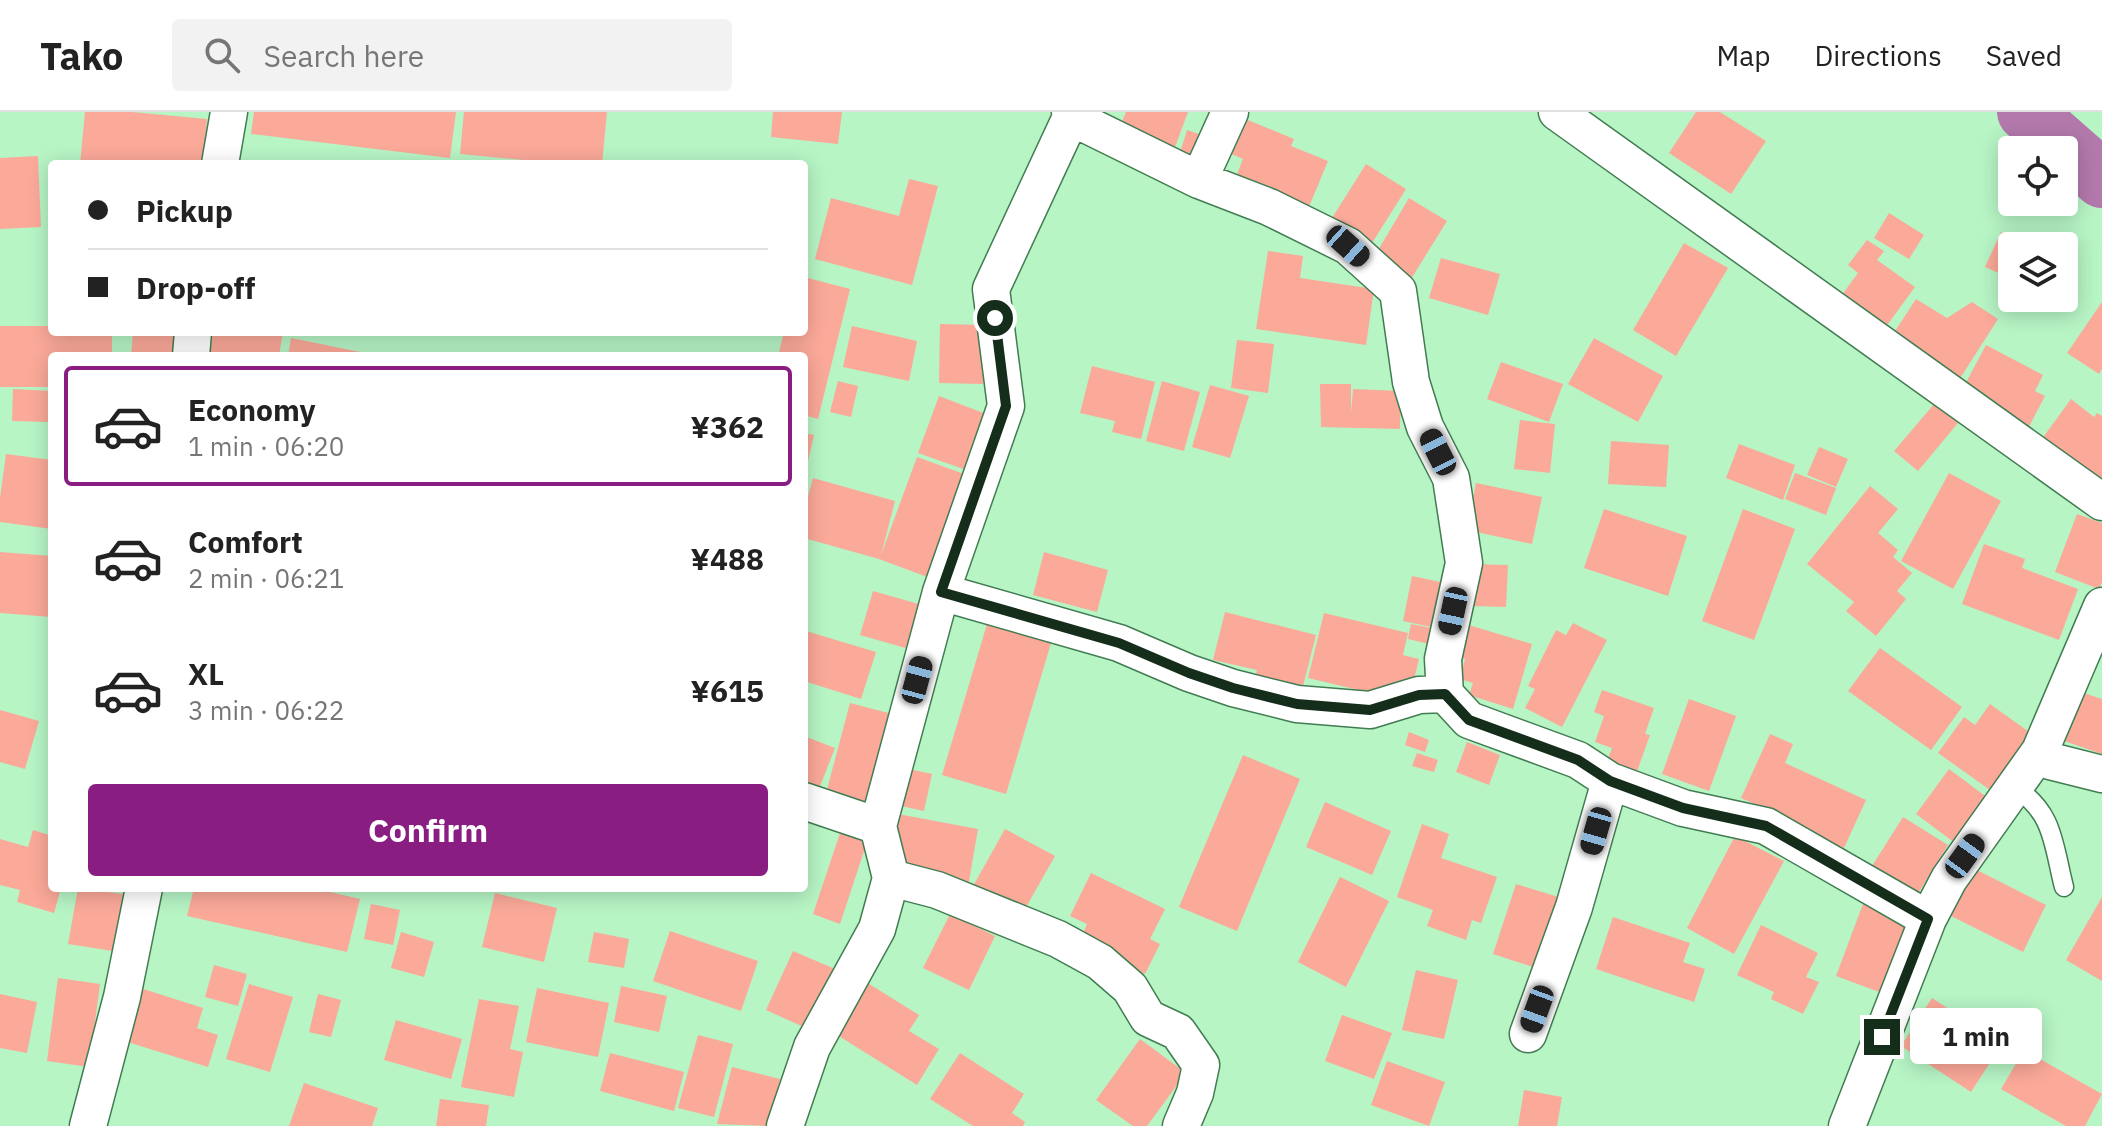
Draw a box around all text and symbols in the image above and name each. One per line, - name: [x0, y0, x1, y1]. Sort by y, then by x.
- search box: [172, 19, 732, 91]
- text: Tako: [40, 31, 124, 80]
- icon: search: [200, 33, 244, 77]
- text: Search here: [264, 36, 424, 75]
- text: Map: [1716, 37, 1770, 74]
- text: Directions: [1814, 37, 1942, 74]
- text: Saved: [1986, 37, 2062, 74]
- map controls: [1998, 136, 2078, 312]
- button: locate: [1998, 136, 2078, 216]
- text: Pickup: [136, 191, 233, 230]
- car: [1322, 221, 1374, 271]
- button: layers: [1998, 232, 2078, 312]
- text: Drop-off: [136, 268, 255, 307]
- route start: [977, 300, 1013, 336]
- icon: car: [92, 390, 164, 462]
- text: Economy: [188, 390, 316, 429]
- text: ¥362: [691, 407, 764, 446]
- car: [1416, 425, 1460, 479]
- text: 1 min · 06:20: [188, 429, 344, 463]
- icon: car: [92, 522, 164, 594]
- text: Comfort: [188, 522, 303, 561]
- text: ¥488: [691, 539, 764, 578]
- text: 2 min · 06:21: [188, 561, 344, 595]
- car: [1436, 585, 1470, 637]
- icon: car: [92, 654, 164, 726]
- text: XL: [188, 654, 224, 693]
- car: [899, 654, 935, 706]
- text: ¥615: [691, 671, 764, 710]
- text: 3 min · 06:22: [188, 693, 344, 727]
- button: Confirm: [88, 784, 768, 876]
- car: [1578, 805, 1614, 857]
- car: [1941, 830, 1989, 882]
- car: [1518, 982, 1556, 1036]
- callout: 1 min: [1910, 1009, 2042, 1065]
- route end: [1864, 1019, 1900, 1055]
- text: 1 min: [1942, 1019, 2010, 1053]

